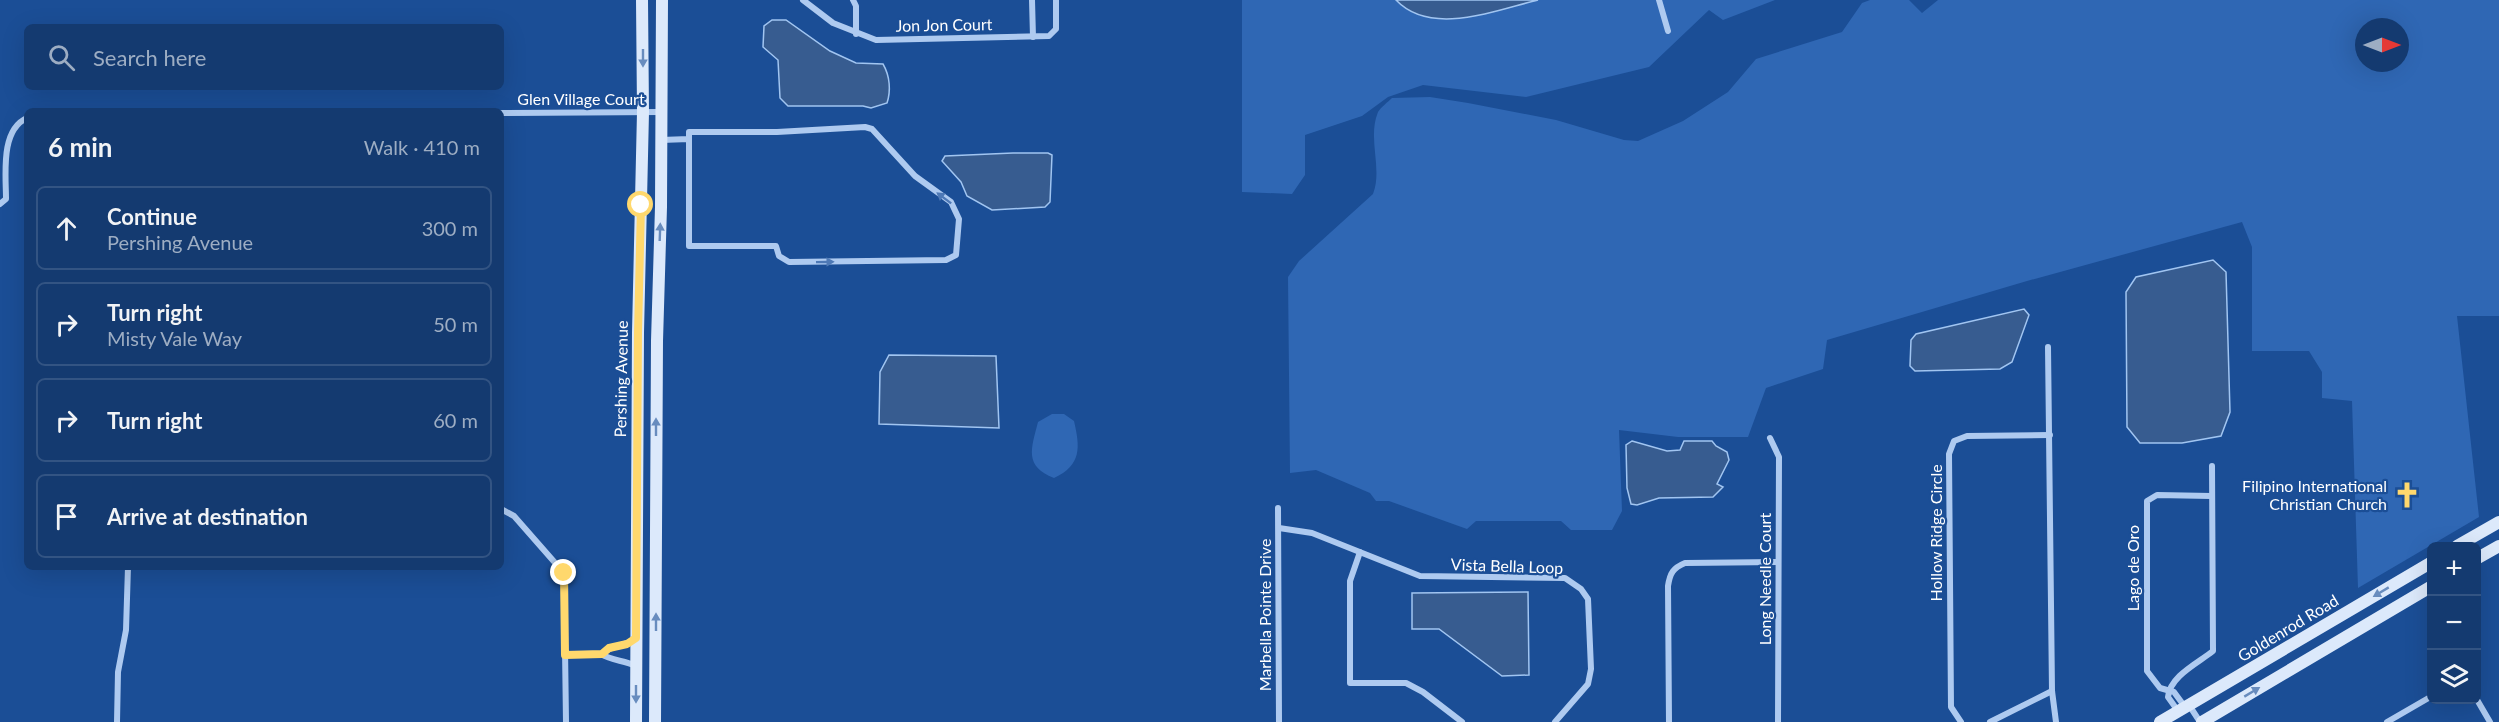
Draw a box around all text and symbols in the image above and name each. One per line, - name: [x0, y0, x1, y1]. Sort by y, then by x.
- street label: Jon Jon Court: [895, 14, 993, 35]
- north arrow: [2355, 18, 2409, 72]
- search box: [24, 24, 504, 90]
- icon: search: [45, 41, 78, 74]
- text: Search here: [93, 44, 206, 71]
- one-way arrow: [638, 49, 648, 68]
- street label: Glen Village Court: [517, 89, 645, 108]
- text: 6 min: [48, 131, 112, 163]
- text: Walk · 410 m: [364, 135, 480, 159]
- route start: [627, 191, 653, 217]
- one-way arrow: [936, 192, 951, 204]
- text: Continue: [107, 203, 197, 230]
- icon: ahead: [50, 212, 83, 245]
- text: 300 m: [422, 216, 478, 240]
- one-way arrow: [655, 222, 665, 241]
- text: Pershing Avenue: [107, 230, 253, 254]
- one-way arrow: [816, 257, 835, 267]
- text: Turn right: [107, 299, 202, 326]
- icon: right: [50, 308, 83, 341]
- text: 50 m: [433, 312, 478, 336]
- street label: Pershing Avenue: [610, 320, 631, 438]
- text: Misty Vale Way: [107, 326, 242, 350]
- icon: right: [50, 404, 83, 437]
- text: Turn right: [107, 407, 202, 434]
- text: 60 m: [433, 408, 478, 432]
- one-way arrow: [651, 417, 661, 436]
- street label: Hollow Ridge Circle: [1926, 464, 1945, 602]
- place label: Filipino International Christian Church: [2242, 476, 2387, 513]
- church icon: Filipino International Christian Church: [2392, 480, 2422, 510]
- icon: arrive: [50, 500, 83, 533]
- text: Arrive at destination: [107, 503, 308, 530]
- street label: Long Needle Court: [1755, 513, 1774, 645]
- street label: Lago de Oro: [2123, 525, 2142, 611]
- street label: Marbella Pointe Drive: [1255, 539, 1274, 691]
- map controls: [2427, 542, 2481, 704]
- button: +: [2427, 542, 2481, 596]
- street label: Vista Bella Loop: [1451, 554, 1564, 577]
- route end: [550, 559, 576, 585]
- one-way arrow: [2373, 586, 2389, 597]
- street label: Goldenrod Road: [2234, 590, 2341, 665]
- button: −: [2427, 596, 2481, 650]
- one-way arrow: [651, 612, 661, 631]
- button: layers: [2427, 650, 2481, 704]
- one-way arrow: [631, 685, 641, 704]
- one-way arrow: [2244, 687, 2260, 698]

